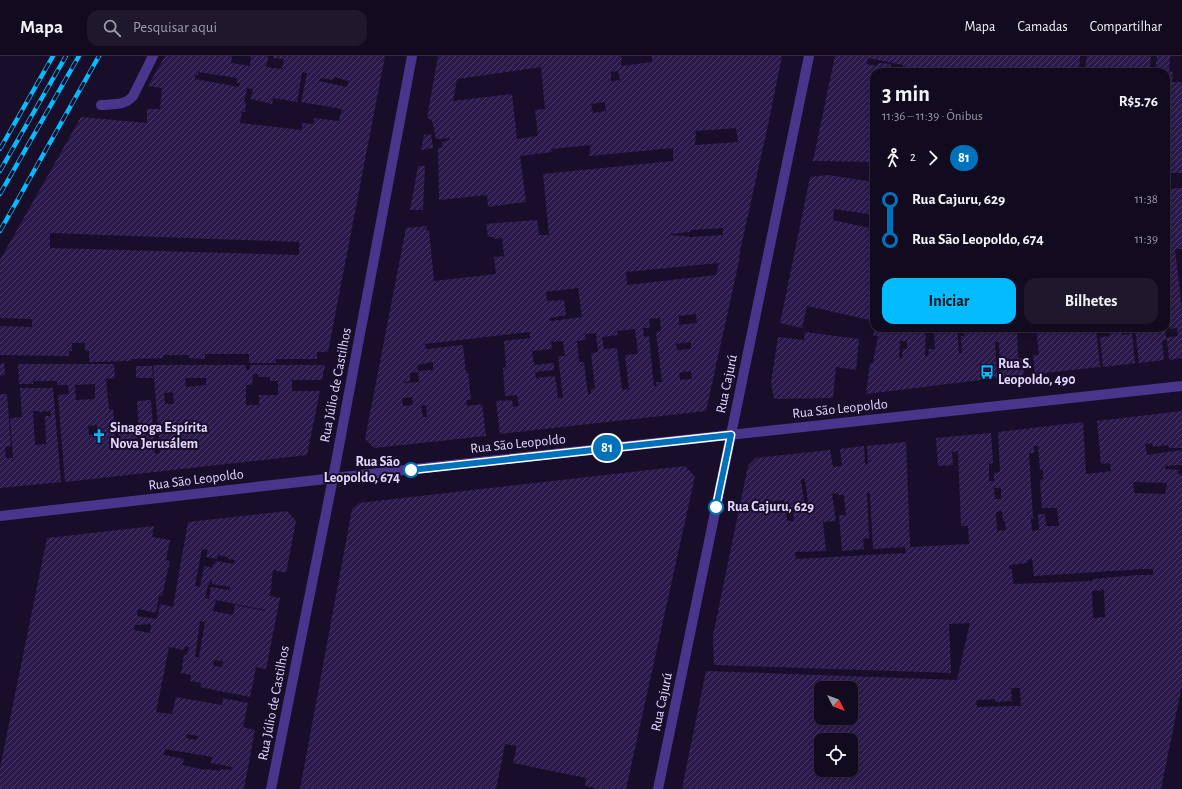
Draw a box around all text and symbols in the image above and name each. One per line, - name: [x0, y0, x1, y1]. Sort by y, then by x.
- search box: [87, 10, 367, 46]
- icon: search: [101, 17, 123, 39]
- text: Mapa: [20, 18, 63, 37]
- text: Pesquisar aqui: [133, 20, 217, 35]
- text: Mapa: [965, 20, 995, 34]
- text: Camadas: [1017, 20, 1068, 34]
- text: Compartilhar: [1090, 20, 1162, 34]
- text: 3 min: [882, 83, 930, 105]
- text: R$5.76: [1119, 94, 1158, 109]
- text: 11:36 – 11:39 · Ônibus: [882, 110, 983, 123]
- icon: walk: [882, 147, 904, 169]
- icon: forward: [922, 147, 944, 169]
- text: 2: [910, 151, 916, 164]
- text: 81: [958, 151, 970, 165]
- text: Rua Cajuru, 629: [912, 192, 1005, 207]
- text: 11:38: [1135, 193, 1158, 206]
- text: Rua São Leopoldo, 674: [912, 232, 1044, 247]
- text: 11:39: [1135, 233, 1158, 246]
- button: Iniciar: [882, 278, 1016, 324]
- button: Bilhetes: [1024, 278, 1158, 324]
- street label: Rua Júlio de Castilhos: [318, 327, 354, 443]
- street label: Rua Cajurú: [714, 353, 740, 415]
- place label: Rua S. Leopoldo, 490: [998, 357, 1076, 387]
- bus stop icon: Rua S. Leopoldo, 490: [979, 364, 995, 380]
- street label: Rua São Leopoldo: [792, 397, 889, 421]
- place label: Sinagoga Espírita Nova Jerusálem: [110, 421, 208, 451]
- church icon: Sinagoga Espírita Nova Jerusálem: [91, 428, 107, 444]
- street label: Rua São Leopoldo: [470, 432, 567, 456]
- line badge: 81: [589, 435, 625, 461]
- text: 81: [601, 441, 613, 455]
- place label: Rua São Leopoldo, 674: [324, 455, 400, 485]
- marker: Rua São Leopoldo, 674: [403, 462, 419, 478]
- street label: Rua São Leopoldo: [148, 467, 245, 493]
- marker: Rua Cajuru, 629: [708, 499, 724, 515]
- place label: Rua Cajuru, 629: [727, 500, 814, 514]
- street label: Rua Júlio de Castilhos: [256, 645, 292, 761]
- street label: Rua Cajurú: [649, 671, 675, 733]
- north arrow: [814, 681, 858, 725]
- map controls: [814, 681, 858, 777]
- button: locate: [814, 733, 858, 777]

